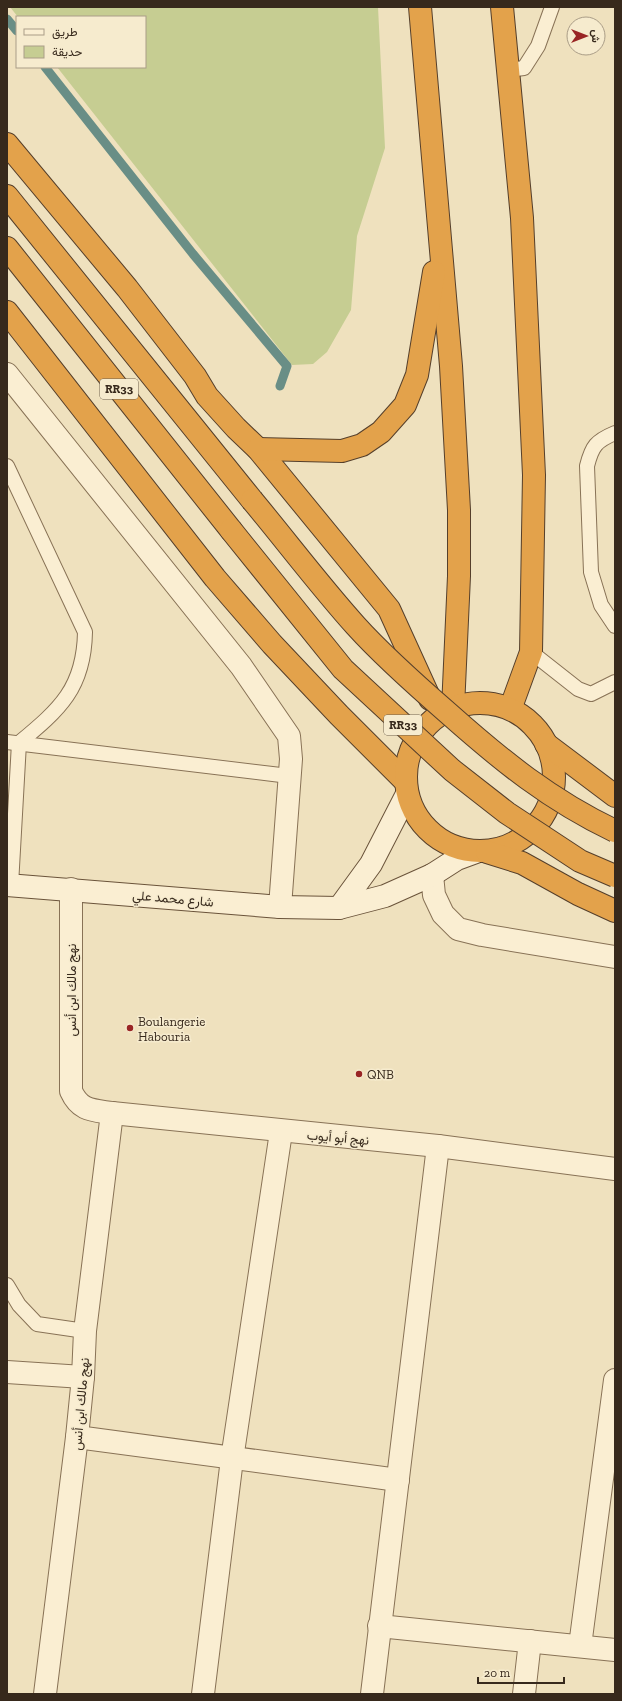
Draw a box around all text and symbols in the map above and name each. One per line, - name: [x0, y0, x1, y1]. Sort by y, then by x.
- legend: [16, 16, 146, 68]
- north arrow: [566, 16, 606, 56]
- text: طريق: [52, 25, 78, 40]
- text: ش: [589, 29, 602, 43]
- text: حديقة: [52, 45, 82, 59]
- road number: RR33: [100, 379, 138, 399]
- road number: RR33: [384, 715, 422, 735]
- street label: شارع محمد علي: [131, 887, 214, 913]
- street label: نهج مالك ابن أنس: [64, 943, 81, 1036]
- place label: Boulangerie Habouria: [138, 1014, 205, 1044]
- marker: Boulangerie Habouria: [125, 1023, 135, 1033]
- place label: QNB: [367, 1067, 394, 1082]
- marker: QNB: [354, 1069, 364, 1079]
- street label: نهج أبو أيوب: [306, 1127, 370, 1150]
- street label: نهج مالك ابن أنس: [69, 1357, 94, 1451]
- scale bar: [478, 1659, 564, 1685]
- text: 20 m: [484, 1666, 511, 1680]

